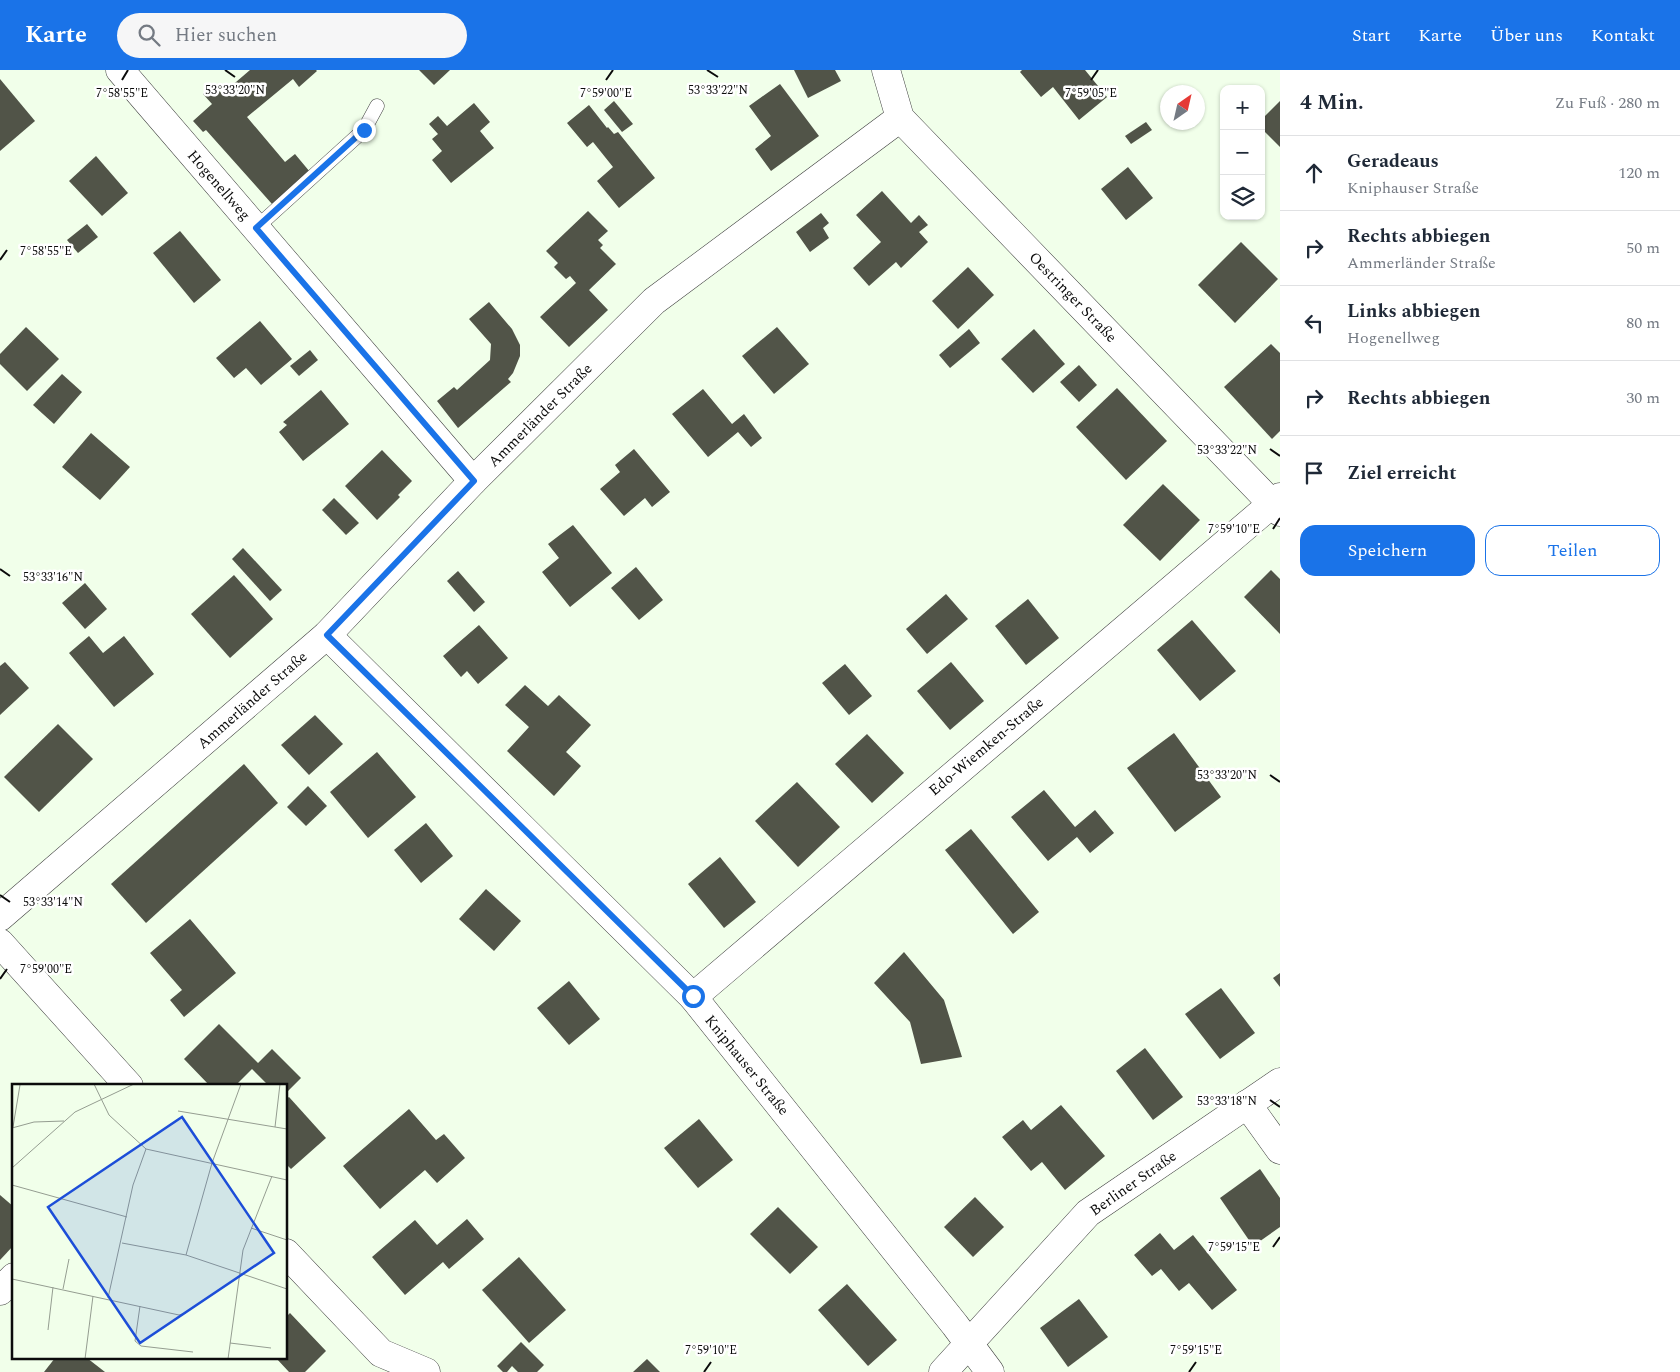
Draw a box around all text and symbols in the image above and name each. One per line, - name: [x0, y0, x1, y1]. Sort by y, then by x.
- search box: [117, 13, 467, 58]
- text: Karte: [25, 17, 87, 53]
- icon: search: [135, 21, 163, 49]
- text: Hier suchen: [175, 21, 277, 50]
- text: Start: [1352, 22, 1390, 49]
- text: Karte: [1418, 22, 1462, 49]
- text: Über uns: [1490, 22, 1563, 49]
- text: Kontakt: [1591, 22, 1655, 49]
- text: 53°33'20"N: [205, 81, 265, 100]
- text: 53°33'22"N: [688, 81, 748, 100]
- text: 7°58'55"E: [96, 84, 148, 103]
- text: 7°59'00"E: [580, 84, 632, 103]
- text: 7°59'05"E: [1065, 84, 1117, 103]
- north arrow: [1160, 85, 1205, 130]
- map controls: [1220, 85, 1265, 220]
- button: +: [1220, 85, 1265, 130]
- text: 4 Min.: [1300, 87, 1364, 119]
- text: Zu Fuß · 280 m: [1555, 91, 1660, 115]
- route end: [353, 119, 376, 142]
- button: −: [1220, 130, 1265, 175]
- street label: Hogenellweg: [181, 145, 256, 226]
- text: Geradeaus: [1347, 147, 1439, 176]
- icon: ahead: [1300, 159, 1328, 187]
- text: 120 m: [1618, 161, 1660, 185]
- button: layers: [1220, 175, 1265, 220]
- text: Kniphauser Straße: [1347, 176, 1479, 200]
- text: Rechts abbiegen: [1347, 222, 1491, 251]
- icon: right: [1300, 234, 1328, 262]
- text: 50 m: [1626, 236, 1660, 260]
- text: 7°58'55"E: [20, 242, 72, 261]
- street label: Oestringer Straße: [1023, 247, 1122, 348]
- text: Ammerländer Straße: [1347, 251, 1496, 275]
- text: Links abbiegen: [1347, 297, 1481, 326]
- icon: left: [1300, 309, 1328, 337]
- text: 80 m: [1626, 311, 1660, 335]
- text: Hogenellweg: [1347, 326, 1440, 350]
- street label: Ammerländer Straße: [483, 358, 598, 473]
- icon: right: [1300, 384, 1328, 412]
- text: Rechts abbiegen: [1347, 384, 1491, 413]
- text: 30 m: [1626, 386, 1660, 410]
- text: 53°33'22"N: [1197, 441, 1257, 460]
- icon: arrive: [1300, 459, 1328, 487]
- text: Ziel erreicht: [1347, 459, 1457, 488]
- text: 7°59'10"E: [1208, 520, 1260, 539]
- button: Speichern: [1300, 525, 1475, 576]
- button: Teilen: [1485, 525, 1660, 576]
- text: 53°33'16"N: [23, 568, 83, 587]
- street label: Ammerländer Straße: [192, 646, 312, 755]
- street label: Edo-Wiemken-Straße: [924, 691, 1049, 802]
- text: 53°33'20"N: [1197, 766, 1257, 785]
- text: 53°33'14"N: [23, 893, 83, 912]
- text: 7°59'00"E: [20, 960, 72, 979]
- route start: [682, 985, 705, 1008]
- street label: Kniphauser Straße: [699, 1010, 795, 1121]
- inset map: [12, 1084, 288, 1360]
- text: 53°33'18"N: [1197, 1092, 1257, 1111]
- street label: Berliner Straße: [1085, 1145, 1181, 1222]
- text: 7°59'15"E: [1208, 1238, 1260, 1257]
- text: 7°59'10"E: [685, 1341, 737, 1360]
- text: 7°59'15"E: [1170, 1341, 1222, 1360]

